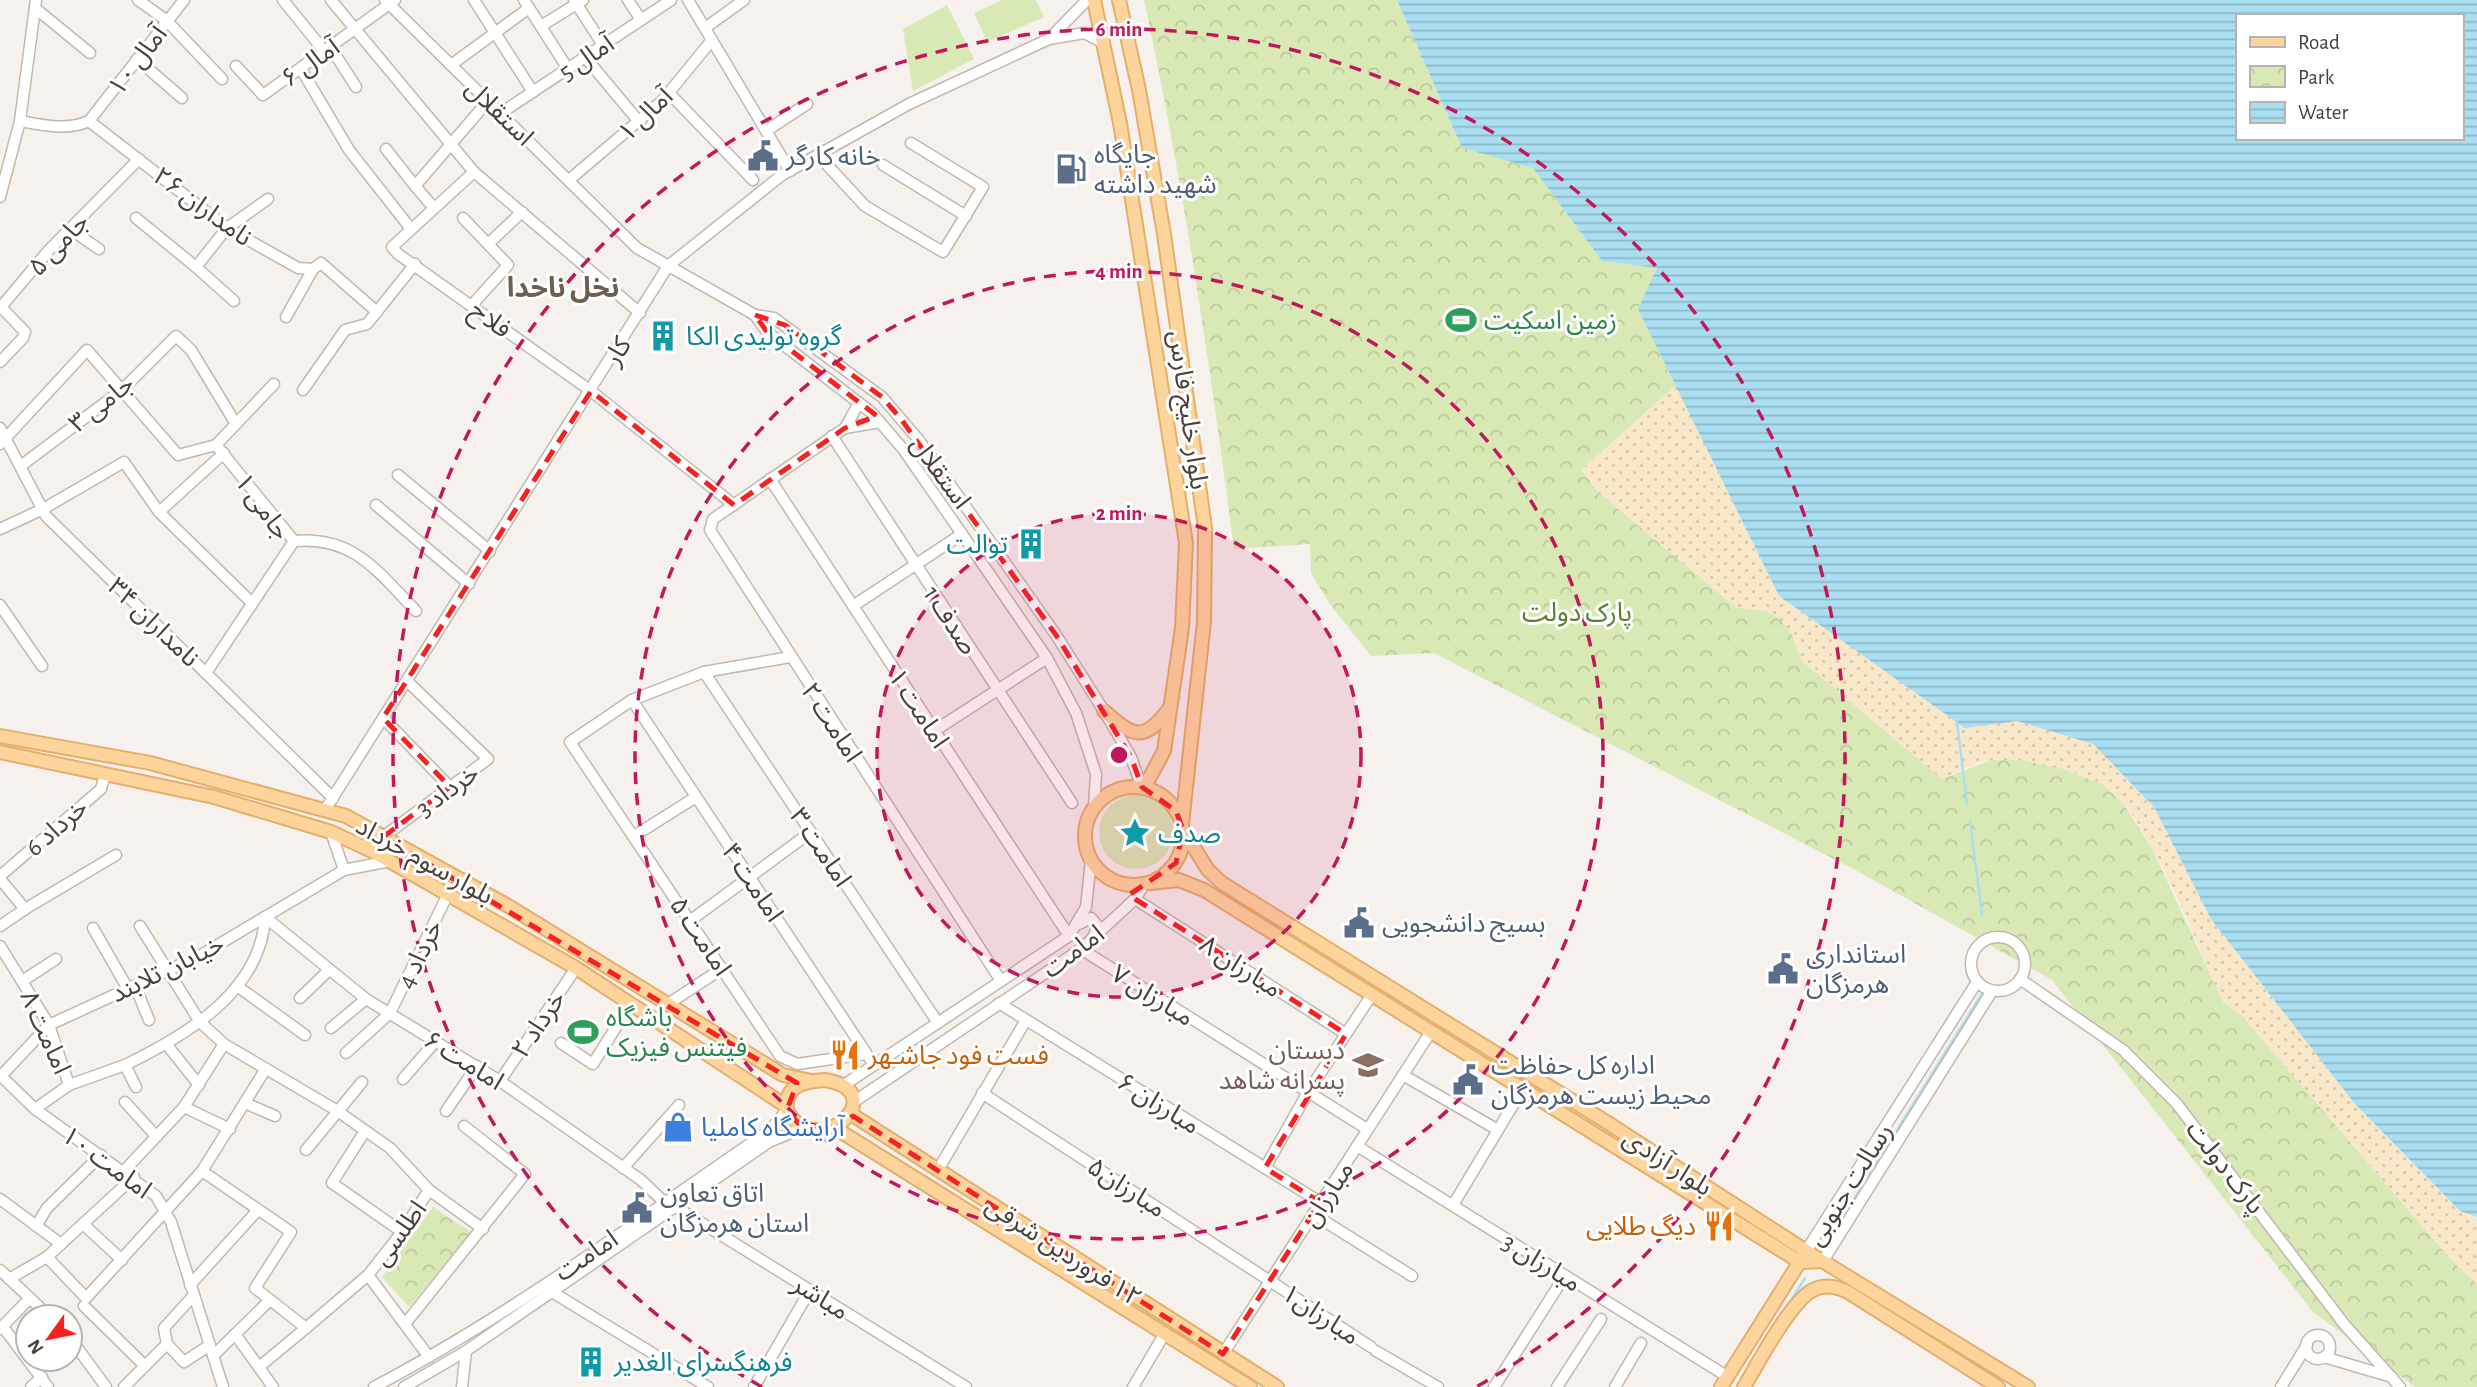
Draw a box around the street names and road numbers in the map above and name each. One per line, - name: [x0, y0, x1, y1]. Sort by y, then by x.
- street label: آمال ۱۰: [102, 19, 174, 101]
- street label: آمال 5: [553, 28, 621, 86]
- street label: آمال ۶: [276, 32, 346, 93]
- street label: استقلال: [460, 75, 538, 152]
- street label: آمال ۱: [613, 81, 680, 147]
- street label: نامداران ۲۶: [148, 162, 257, 252]
- street label: جامی ۵: [24, 208, 94, 282]
- street label: فلاح: [462, 296, 516, 347]
- street label: بلوار خلیج فارس: [1158, 329, 1212, 492]
- street label: کار: [599, 333, 637, 372]
- street label: جامی ۳: [64, 370, 140, 438]
- street label: استقلال: [905, 431, 975, 514]
- street label: جامی ۱: [229, 469, 295, 545]
- street label: نامداران ۳۴: [102, 573, 204, 673]
- street label: صدف 1: [919, 582, 982, 660]
- street label: امامت ۱: [883, 664, 953, 753]
- street label: امامت ۲: [796, 678, 866, 767]
- street label: خرداد 3: [411, 759, 484, 823]
- street label: خرداد 6: [21, 794, 93, 862]
- street label: امامت ۳: [785, 804, 856, 892]
- street label: بلوار سوم خرداد: [349, 813, 497, 914]
- street label: امامت ۴: [717, 839, 788, 927]
- street label: امامت ۵: [665, 893, 736, 981]
- street label: خرداد 4: [392, 916, 448, 993]
- street label: امامت: [1038, 921, 1109, 983]
- street label: خیابان تلابند: [107, 930, 229, 1008]
- street label: مبارزان ۸: [1194, 931, 1286, 1004]
- street label: مبارزان ۷: [1106, 961, 1198, 1032]
- street label: خرداد ۲: [507, 986, 571, 1063]
- street label: امامت ۸: [15, 987, 75, 1078]
- street label: امامت ۶: [419, 1026, 508, 1095]
- street label: مبارزان ۶: [1112, 1069, 1204, 1140]
- street label: پارک دولت: [2179, 1116, 2269, 1221]
- street label: رسالت جنوبی: [1802, 1119, 1899, 1251]
- street label: امامت ۱۰: [57, 1122, 156, 1204]
- street label: بلوار آزادی: [1618, 1124, 1717, 1202]
- street label: مبارزان۵: [1082, 1153, 1170, 1223]
- street label: مبارزان: [1297, 1157, 1359, 1233]
- street label: ١٢ فروردین شرقی: [980, 1192, 1146, 1313]
- street label: اطلسی: [368, 1196, 433, 1271]
- street label: امامت: [550, 1226, 623, 1286]
- street label: مبارزان 3: [1497, 1229, 1585, 1298]
- street label: مباشر: [786, 1270, 853, 1326]
- street label: مبارزان۱: [1276, 1280, 1364, 1351]

